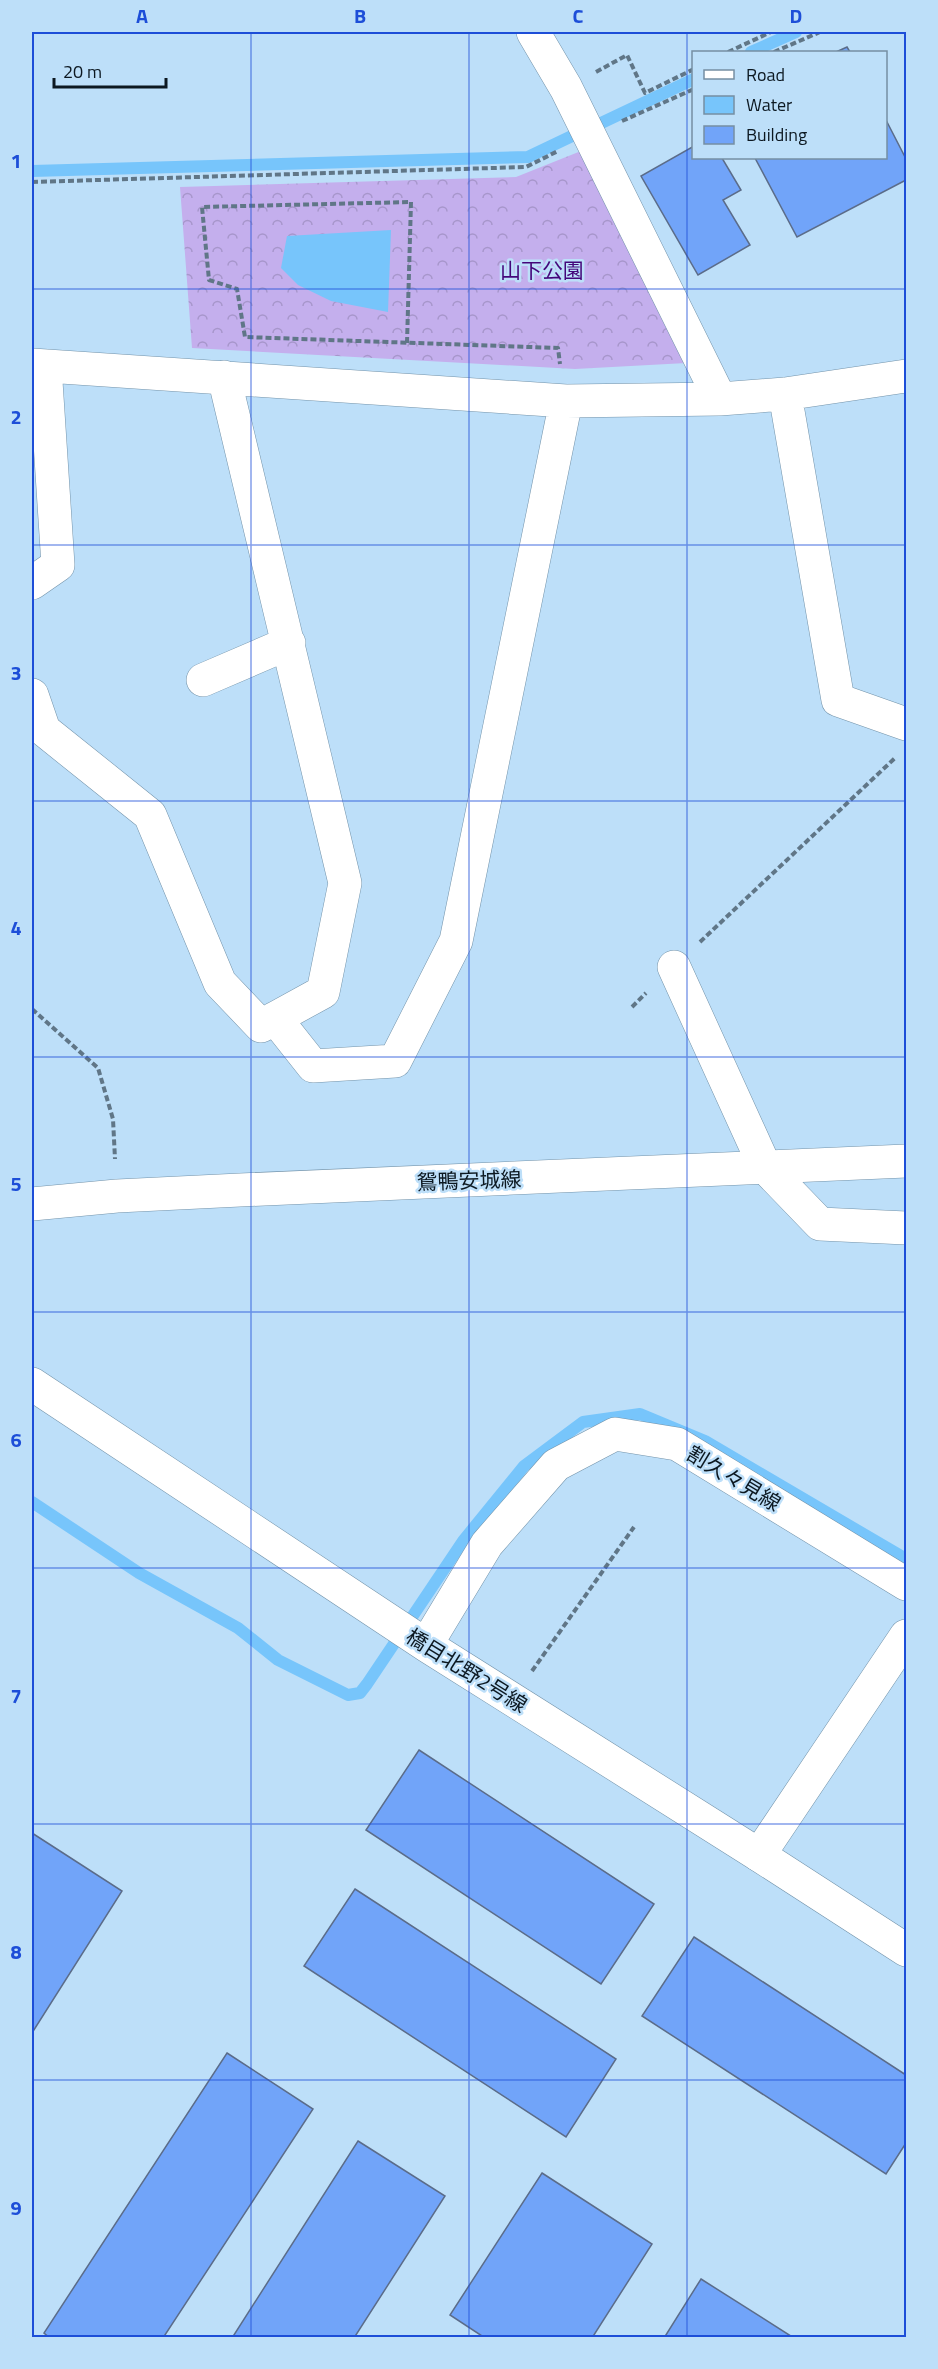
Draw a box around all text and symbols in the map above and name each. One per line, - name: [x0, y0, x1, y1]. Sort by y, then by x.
- text: A: [136, 0, 148, 31]
- text: B: [354, 0, 366, 31]
- text: C: [573, 0, 584, 31]
- text: D: [790, 0, 802, 31]
- scale bar: [54, 51, 166, 89]
- legend: [692, 51, 887, 159]
- text: 20 m: [63, 58, 102, 85]
- text: Road: [746, 61, 785, 88]
- text: Water: [746, 91, 792, 118]
- text: Building: [746, 121, 807, 148]
- text: 1: [10, 145, 22, 176]
- park label: 山下公園: [500, 254, 584, 286]
- text: 2: [10, 401, 22, 432]
- text: 3: [10, 657, 22, 688]
- text: 4: [10, 912, 22, 943]
- street label: 鴛鴨安城線: [416, 1162, 522, 1198]
- text: 5: [10, 1168, 22, 1199]
- text: 6: [10, 1424, 22, 1455]
- street label: 割久々見線: [681, 1437, 787, 1519]
- street label: 橋目北野2号線: [400, 1620, 534, 1720]
- text: 7: [10, 1680, 22, 1711]
- text: 8: [10, 1936, 22, 1967]
- text: 9: [10, 2192, 22, 2223]

